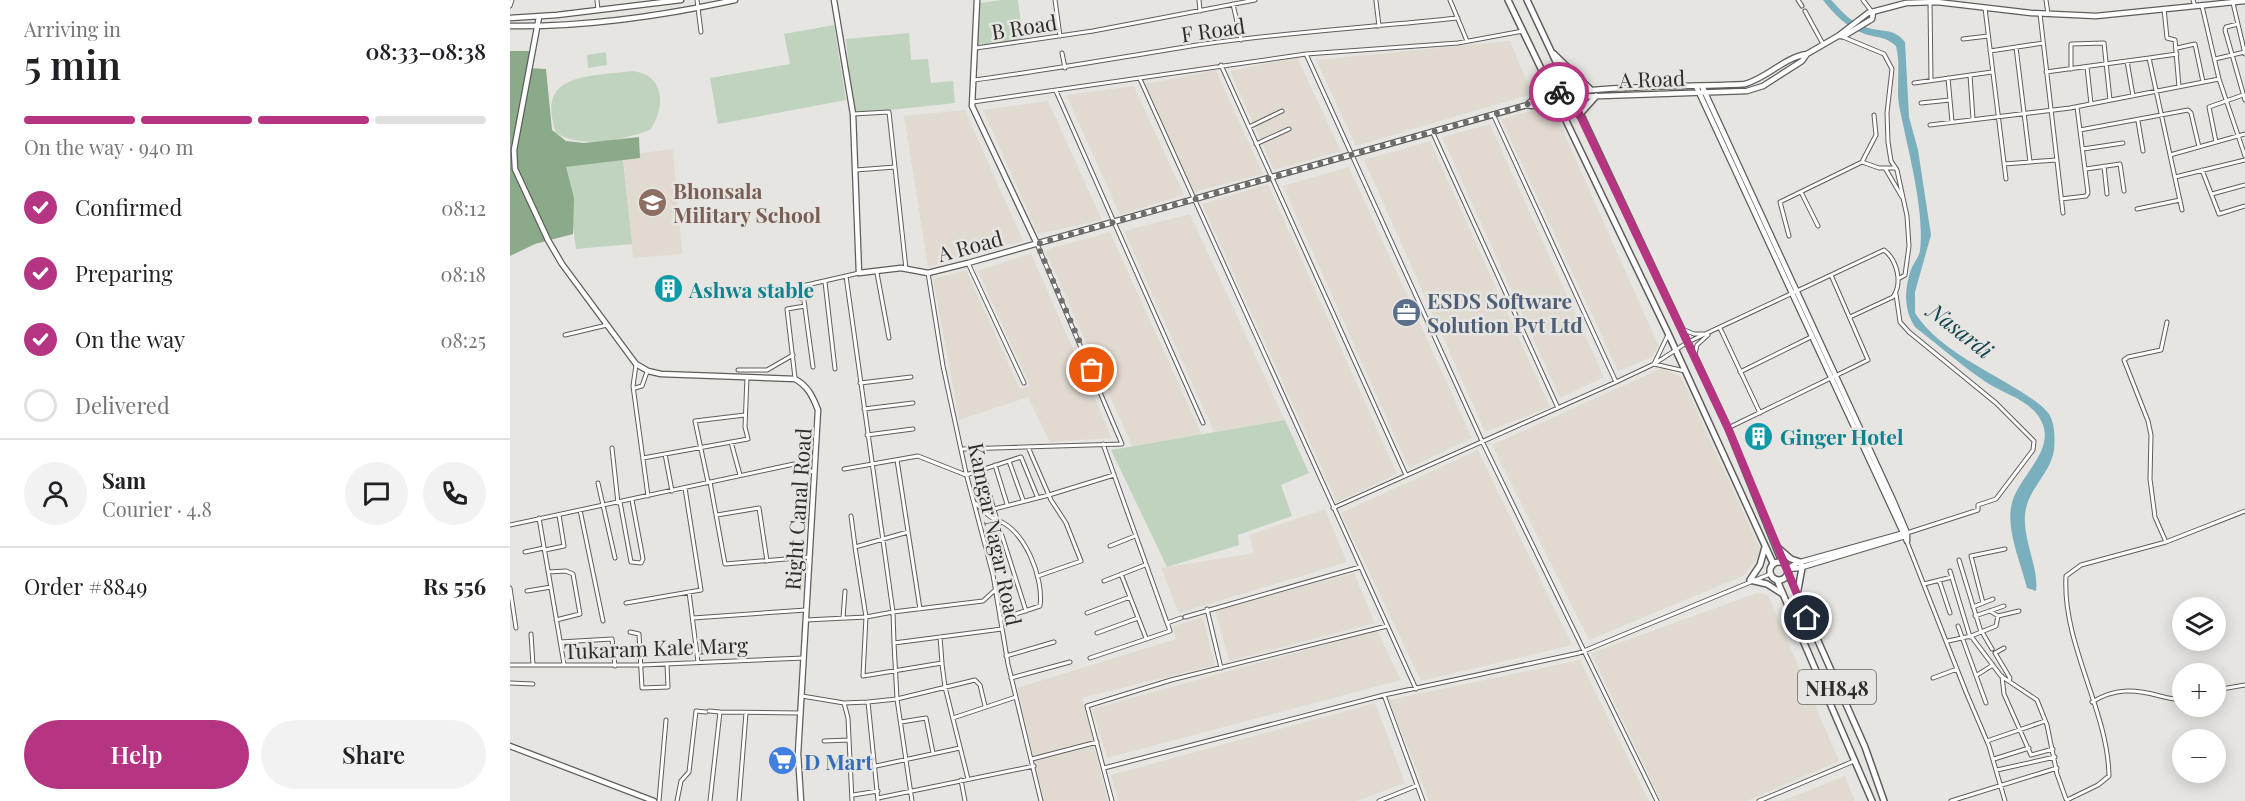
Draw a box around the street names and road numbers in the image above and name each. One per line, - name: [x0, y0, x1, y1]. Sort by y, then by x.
- street label: B Road: [989, 7, 1059, 45]
- street label: F Road: [1179, 11, 1247, 47]
- street label: A Road: [1617, 63, 1686, 93]
- street label: A Road: [933, 223, 1006, 267]
- street label: Right Canal Road: [777, 427, 817, 591]
- street label: Kamgar Nagar Road: [963, 440, 1029, 628]
- street label: Tukaram Kale Marg: [563, 630, 749, 664]
- road number: NH848: [1798, 670, 1876, 704]

